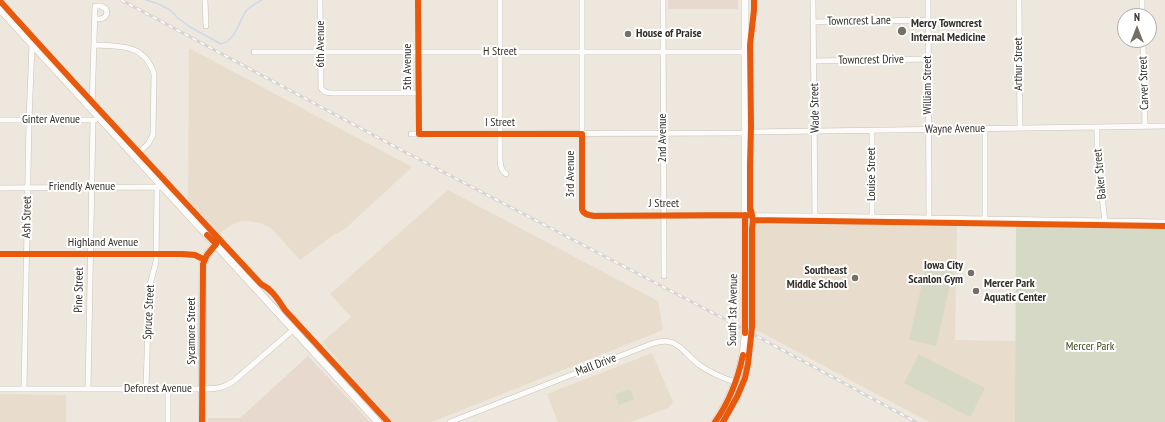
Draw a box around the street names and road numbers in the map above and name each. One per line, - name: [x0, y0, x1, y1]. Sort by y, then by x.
- street label: Towncrest Lane: [827, 13, 891, 29]
- street label: 6th Avenue: [314, 21, 328, 67]
- street label: Arthur Street: [1012, 37, 1026, 91]
- street label: 5th Avenue: [401, 44, 415, 90]
- street label: H Street: [483, 45, 517, 59]
- street label: Towncrest Drive: [838, 52, 904, 68]
- street label: William Street: [921, 56, 935, 114]
- street label: Carver Street: [1136, 56, 1152, 110]
- street label: Wade Street: [807, 83, 823, 133]
- street label: Ginter Avenue: [22, 113, 80, 127]
- street label: 2nd Avenue: [656, 114, 670, 162]
- street label: I Street: [485, 116, 515, 130]
- street label: Wayne Avenue: [925, 121, 985, 137]
- street label: Louise Street: [865, 147, 879, 201]
- street label: Baker Street: [1091, 148, 1109, 200]
- street label: 3rd Avenue: [564, 151, 578, 197]
- street label: Friendly Avenue: [49, 180, 115, 194]
- street label: Ash Street: [19, 196, 35, 238]
- street label: J Street: [649, 197, 679, 211]
- street label: Highland Avenue: [68, 236, 138, 250]
- street label: Pine Street: [71, 267, 87, 313]
- street label: South 1st Avenue: [725, 274, 741, 346]
- street label: Spruce Street: [140, 284, 158, 340]
- street label: Sycamore Street: [185, 297, 199, 365]
- street label: Mall Drive: [574, 351, 618, 379]
- street label: Deforest Avenue: [124, 382, 192, 396]

